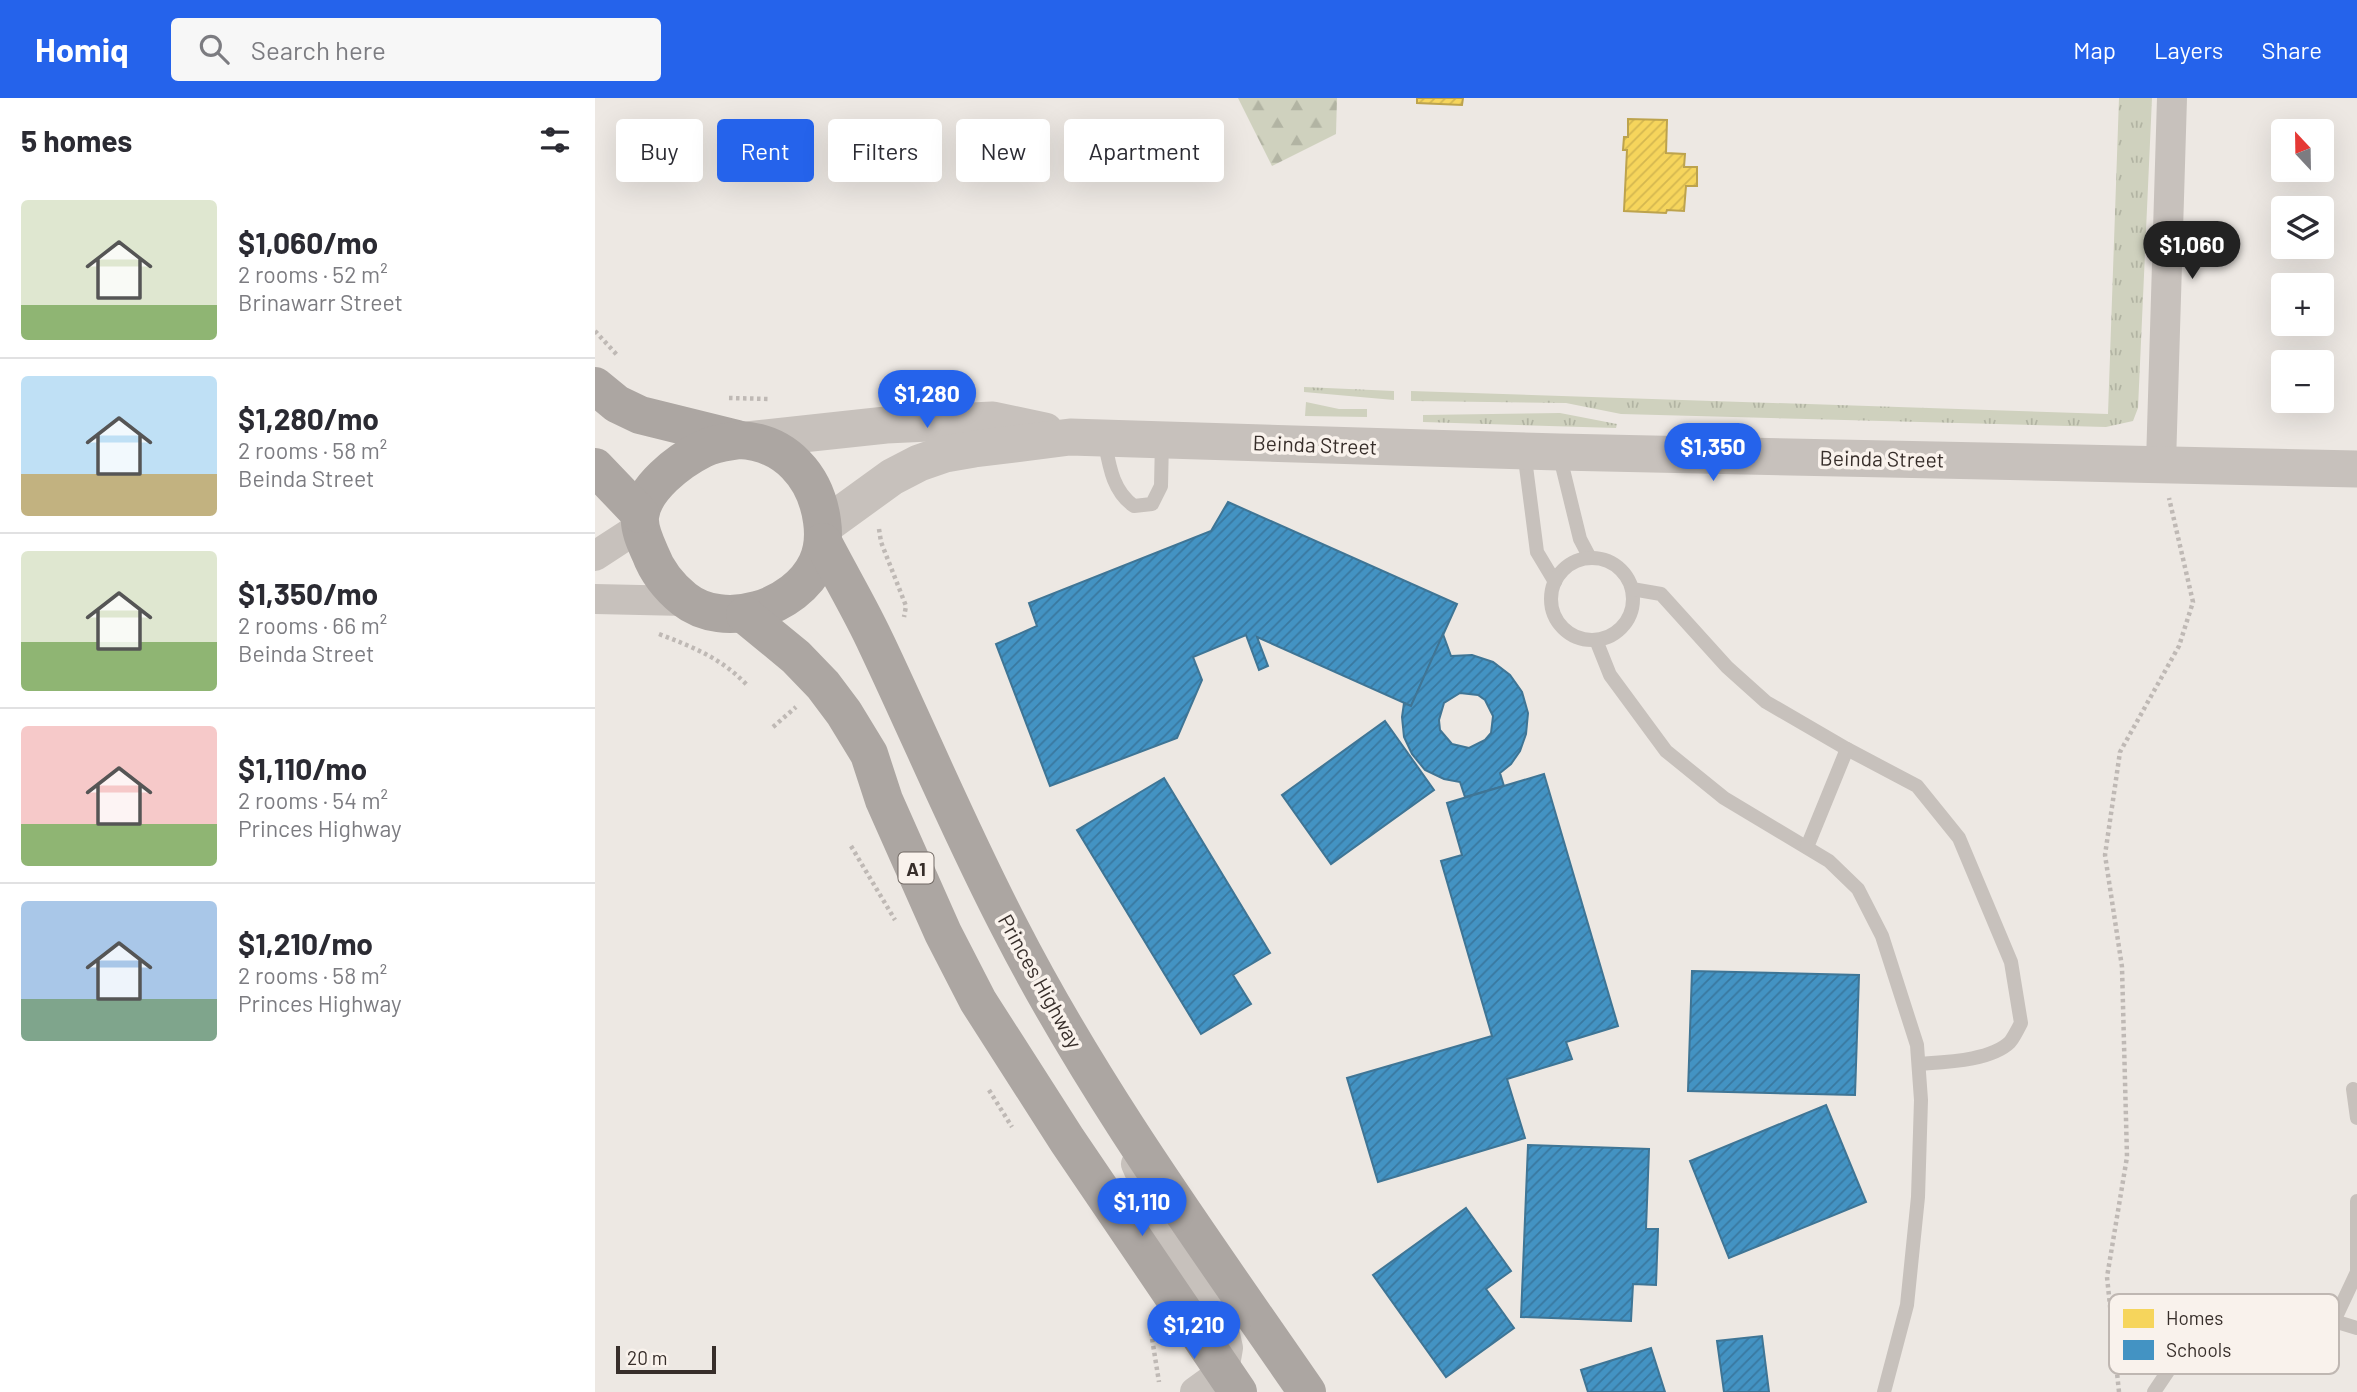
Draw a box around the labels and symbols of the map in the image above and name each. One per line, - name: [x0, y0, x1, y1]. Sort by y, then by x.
- north arrow: [2271, 119, 2335, 182]
- pin: $1,060: [2135, 222, 2249, 281]
- pin: $1,280: [870, 370, 984, 430]
- pin: $1,350: [1656, 424, 1770, 483]
- street label: Beinda Street: [1252, 429, 1378, 459]
- street label: Beinda Street: [1819, 444, 1945, 472]
- road number: A1: [899, 852, 933, 884]
- street label: Princes Highway: [994, 910, 1088, 1053]
- pin: $1,110: [1085, 1178, 1199, 1238]
- legend: [2109, 1294, 2339, 1374]
- pin: $1,210: [1137, 1302, 1251, 1361]
- text: Homes: [2166, 1306, 2223, 1329]
- text: Schools: [2166, 1338, 2231, 1361]
- scale bar: [616, 1343, 716, 1375]

